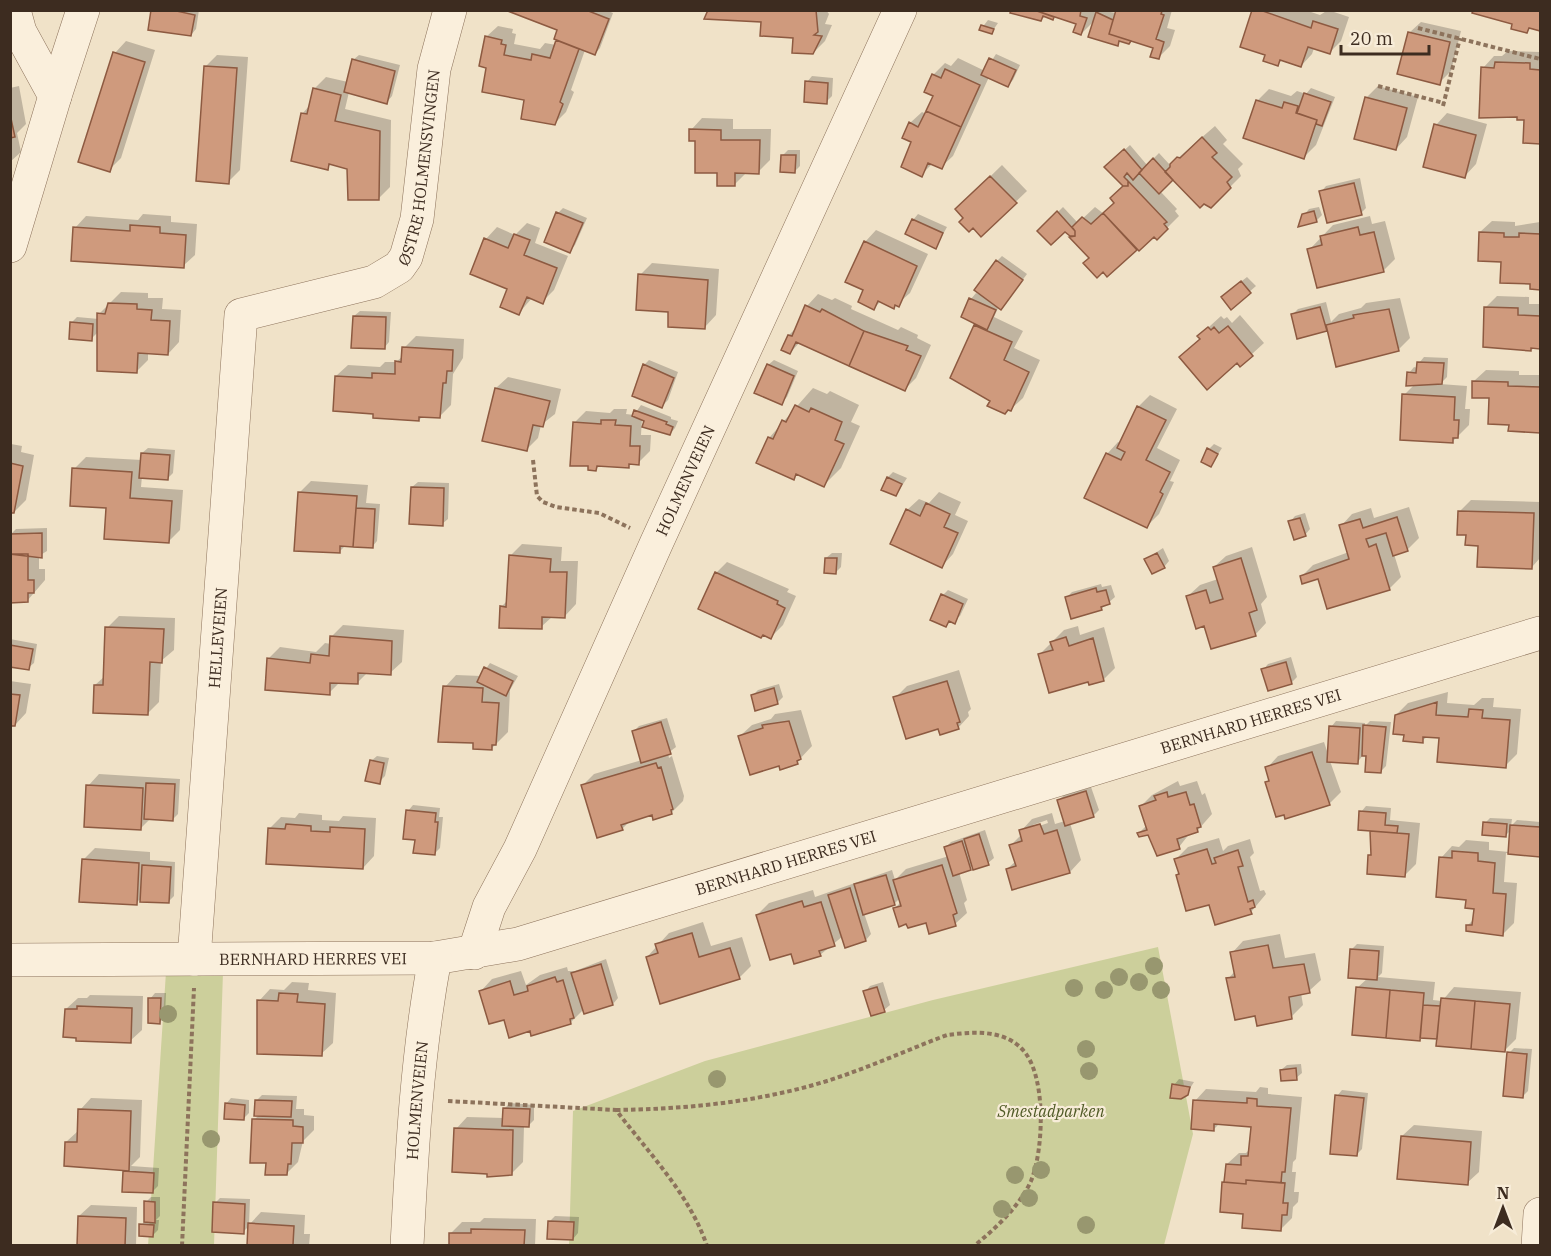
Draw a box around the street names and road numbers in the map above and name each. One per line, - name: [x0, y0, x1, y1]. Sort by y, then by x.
- street label: ØSTRE HOLMENSVINGEN: [393, 68, 444, 270]
- street label: HOLMENVEIEN: [651, 422, 719, 539]
- street label: HELLEVEIEN: [204, 587, 231, 689]
- street label: BERNHARD HERRES VEI: [1158, 684, 1343, 758]
- street label: BERNHARD HERRES VEI: [693, 826, 878, 899]
- street label: BERNHARD HERRES VEI: [219, 948, 407, 969]
- street label: HOLMENVEIEN: [402, 1040, 432, 1160]

